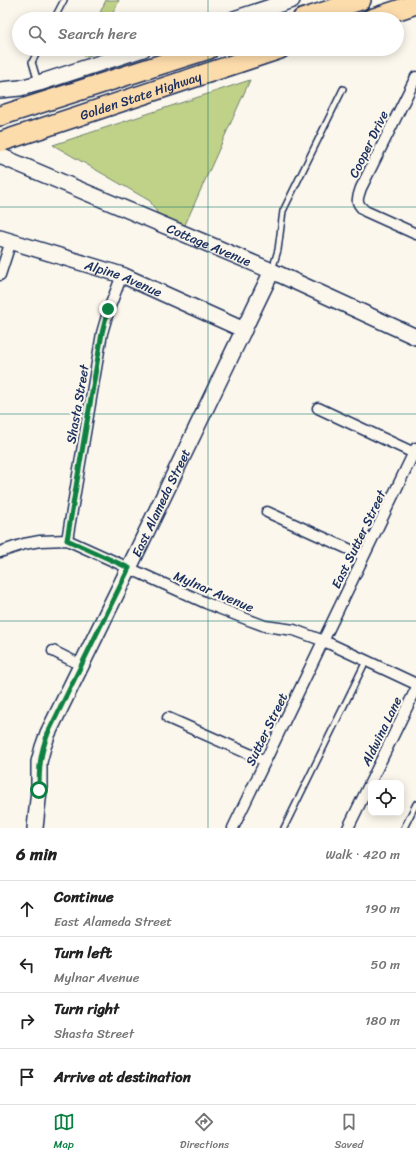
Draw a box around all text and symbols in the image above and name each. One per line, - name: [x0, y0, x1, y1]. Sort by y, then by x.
- search box: [12, 12, 404, 56]
- text: Search here: [58, 21, 137, 47]
- icon: search: [26, 23, 48, 45]
- street label: Golden State Highway: [77, 65, 205, 127]
- street label: Cooper Drive: [342, 106, 395, 182]
- street label: Cottage Avenue: [163, 217, 255, 273]
- street label: Alpine Avenue: [81, 253, 166, 304]
- route end: [99, 300, 117, 318]
- street label: Shasta Street: [59, 362, 96, 445]
- street label: East Alameda Street: [125, 444, 197, 561]
- street label: East Sutter Street: [325, 485, 393, 593]
- street label: Mylnar Avenue: [170, 564, 258, 619]
- street label: Sutter Street: [239, 688, 294, 770]
- street label: Aldwina Lane: [354, 692, 408, 771]
- map controls: [368, 780, 404, 816]
- button: locate: [368, 780, 404, 816]
- route start: [30, 781, 48, 799]
- text: 6 min: [16, 839, 57, 869]
- text: Walk · 420 m: [325, 843, 400, 866]
- text: Continue: [54, 884, 114, 910]
- text: 190 m: [365, 897, 400, 920]
- icon: ahead: [16, 898, 38, 920]
- text: East Alameda Street: [54, 910, 172, 933]
- text: Turn left: [54, 940, 112, 966]
- text: 50 m: [370, 953, 400, 976]
- icon: left: [16, 954, 38, 976]
- text: Mylnar Avenue: [54, 966, 139, 989]
- text: Turn right: [54, 996, 119, 1022]
- text: 180 m: [365, 1009, 400, 1032]
- icon: right: [16, 1010, 38, 1032]
- text: Shasta Street: [54, 1022, 134, 1045]
- text: Arrive at destination: [54, 1064, 191, 1090]
- icon: arrive: [16, 1066, 38, 1088]
- tab: Map: [53, 1111, 75, 1154]
- tab: Directions: [180, 1111, 229, 1154]
- tab: Saved: [334, 1111, 363, 1154]

